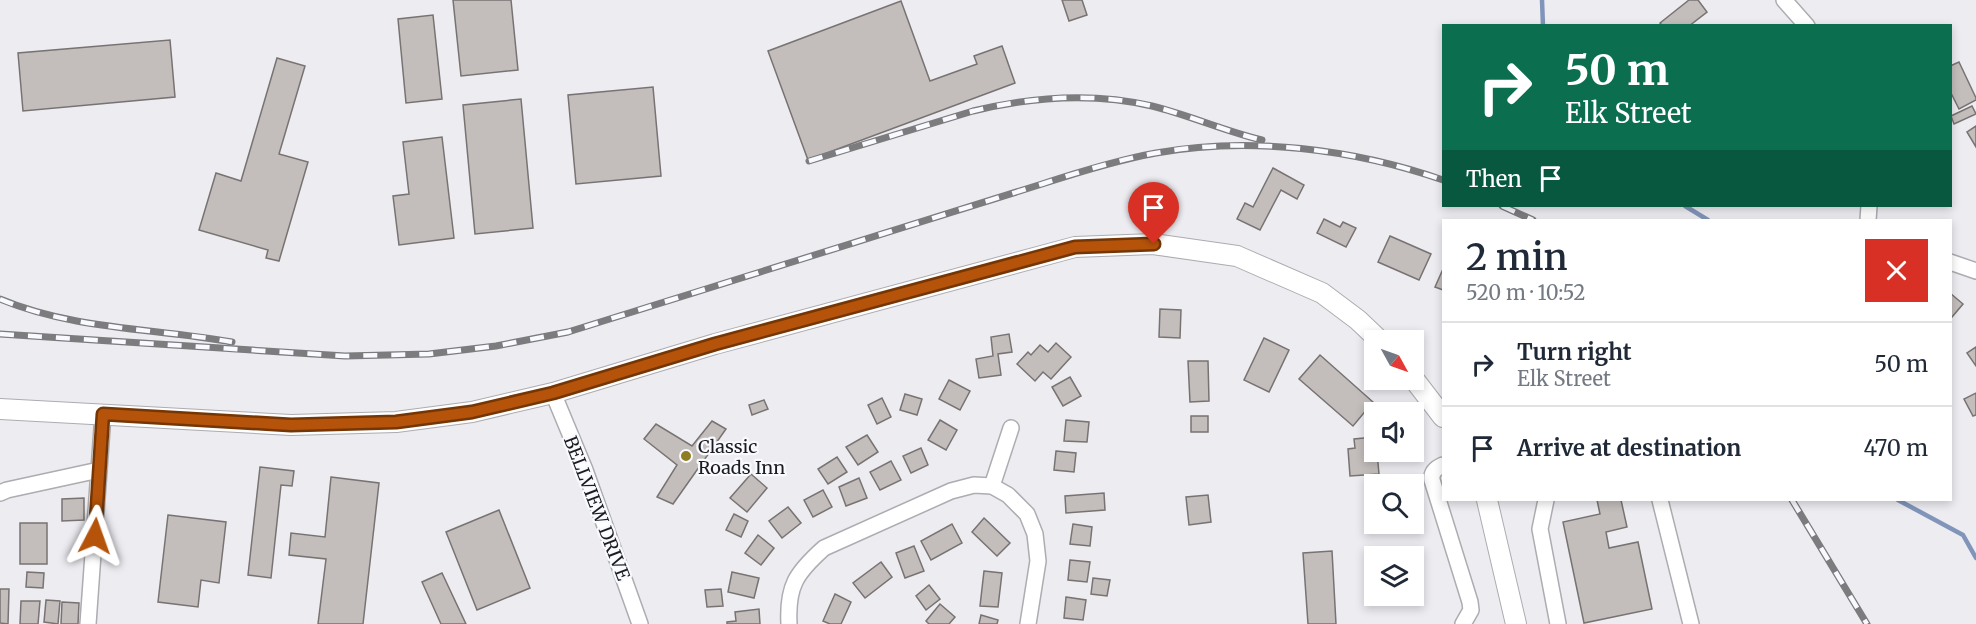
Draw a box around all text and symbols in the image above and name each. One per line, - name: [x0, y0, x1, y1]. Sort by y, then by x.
- text: 50 m: [1565, 44, 1669, 96]
- icon: right: [1466, 48, 1544, 126]
- text: Elk Street: [1565, 96, 1692, 130]
- icon: arrive: [1534, 162, 1567, 195]
- text: Then: [1466, 165, 1522, 193]
- pin: [1128, 182, 1179, 244]
- icon: arrive: [1137, 191, 1170, 224]
- text: 2 min: [1466, 235, 1568, 280]
- button: close: [1865, 239, 1928, 302]
- text: 520 m · 10:52: [1466, 280, 1585, 305]
- north arrow: [1364, 330, 1424, 390]
- map controls: [1364, 330, 1424, 606]
- text: Turn right: [1517, 338, 1631, 366]
- icon: right: [1466, 348, 1499, 381]
- text: 50 m: [1874, 350, 1928, 378]
- text: Elk Street: [1517, 366, 1611, 391]
- button: sound: [1364, 402, 1424, 462]
- icon: arrive: [1466, 432, 1499, 465]
- street label: BELLVIEW DRIVE: [559, 433, 635, 584]
- text: Arrive at destination: [1517, 434, 1741, 462]
- text: 470 m: [1863, 434, 1928, 462]
- place label: Classic Roads Inn: [698, 435, 785, 479]
- marker: Classic Roads Inn: [679, 449, 693, 463]
- button: search: [1364, 474, 1424, 534]
- position arrow: [63, 504, 127, 568]
- button: layers: [1364, 546, 1424, 606]

